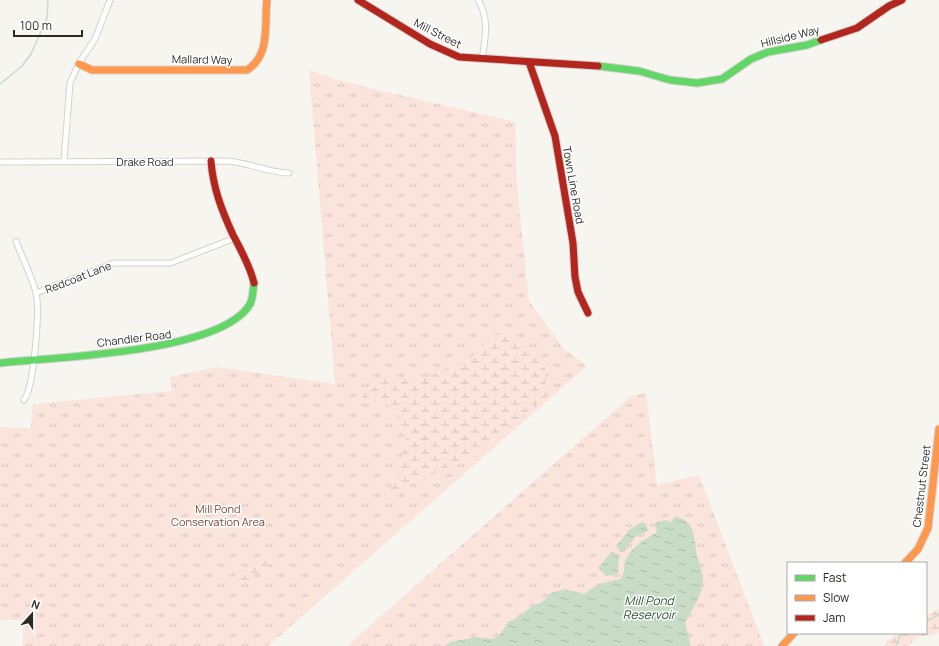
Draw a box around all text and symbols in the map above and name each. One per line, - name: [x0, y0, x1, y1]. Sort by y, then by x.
- scale bar: [14, 12, 82, 38]
- street label: Mill Street: [412, 15, 464, 51]
- text: 100 m: [20, 17, 52, 34]
- street label: Hillside Way: [759, 21, 821, 51]
- street label: Mallard Way: [172, 51, 233, 67]
- street label: Town Line Road: [560, 145, 588, 225]
- street label: Drake Road: [116, 154, 174, 169]
- street label: Redcoat Lane: [43, 257, 114, 296]
- street label: Chandler Road: [96, 326, 172, 350]
- street label: Chestnut Street: [908, 444, 934, 528]
- park label: Mill Pond Conservation Area: [171, 501, 265, 529]
- legend: [787, 562, 927, 634]
- text: Fast: [823, 569, 847, 586]
- text: Slow: [823, 589, 849, 606]
- water label: Mill Pond Reservoir: [623, 592, 677, 623]
- north arrow: [12, 594, 52, 634]
- text: N: [29, 596, 42, 613]
- text: Jam: [823, 609, 845, 626]

